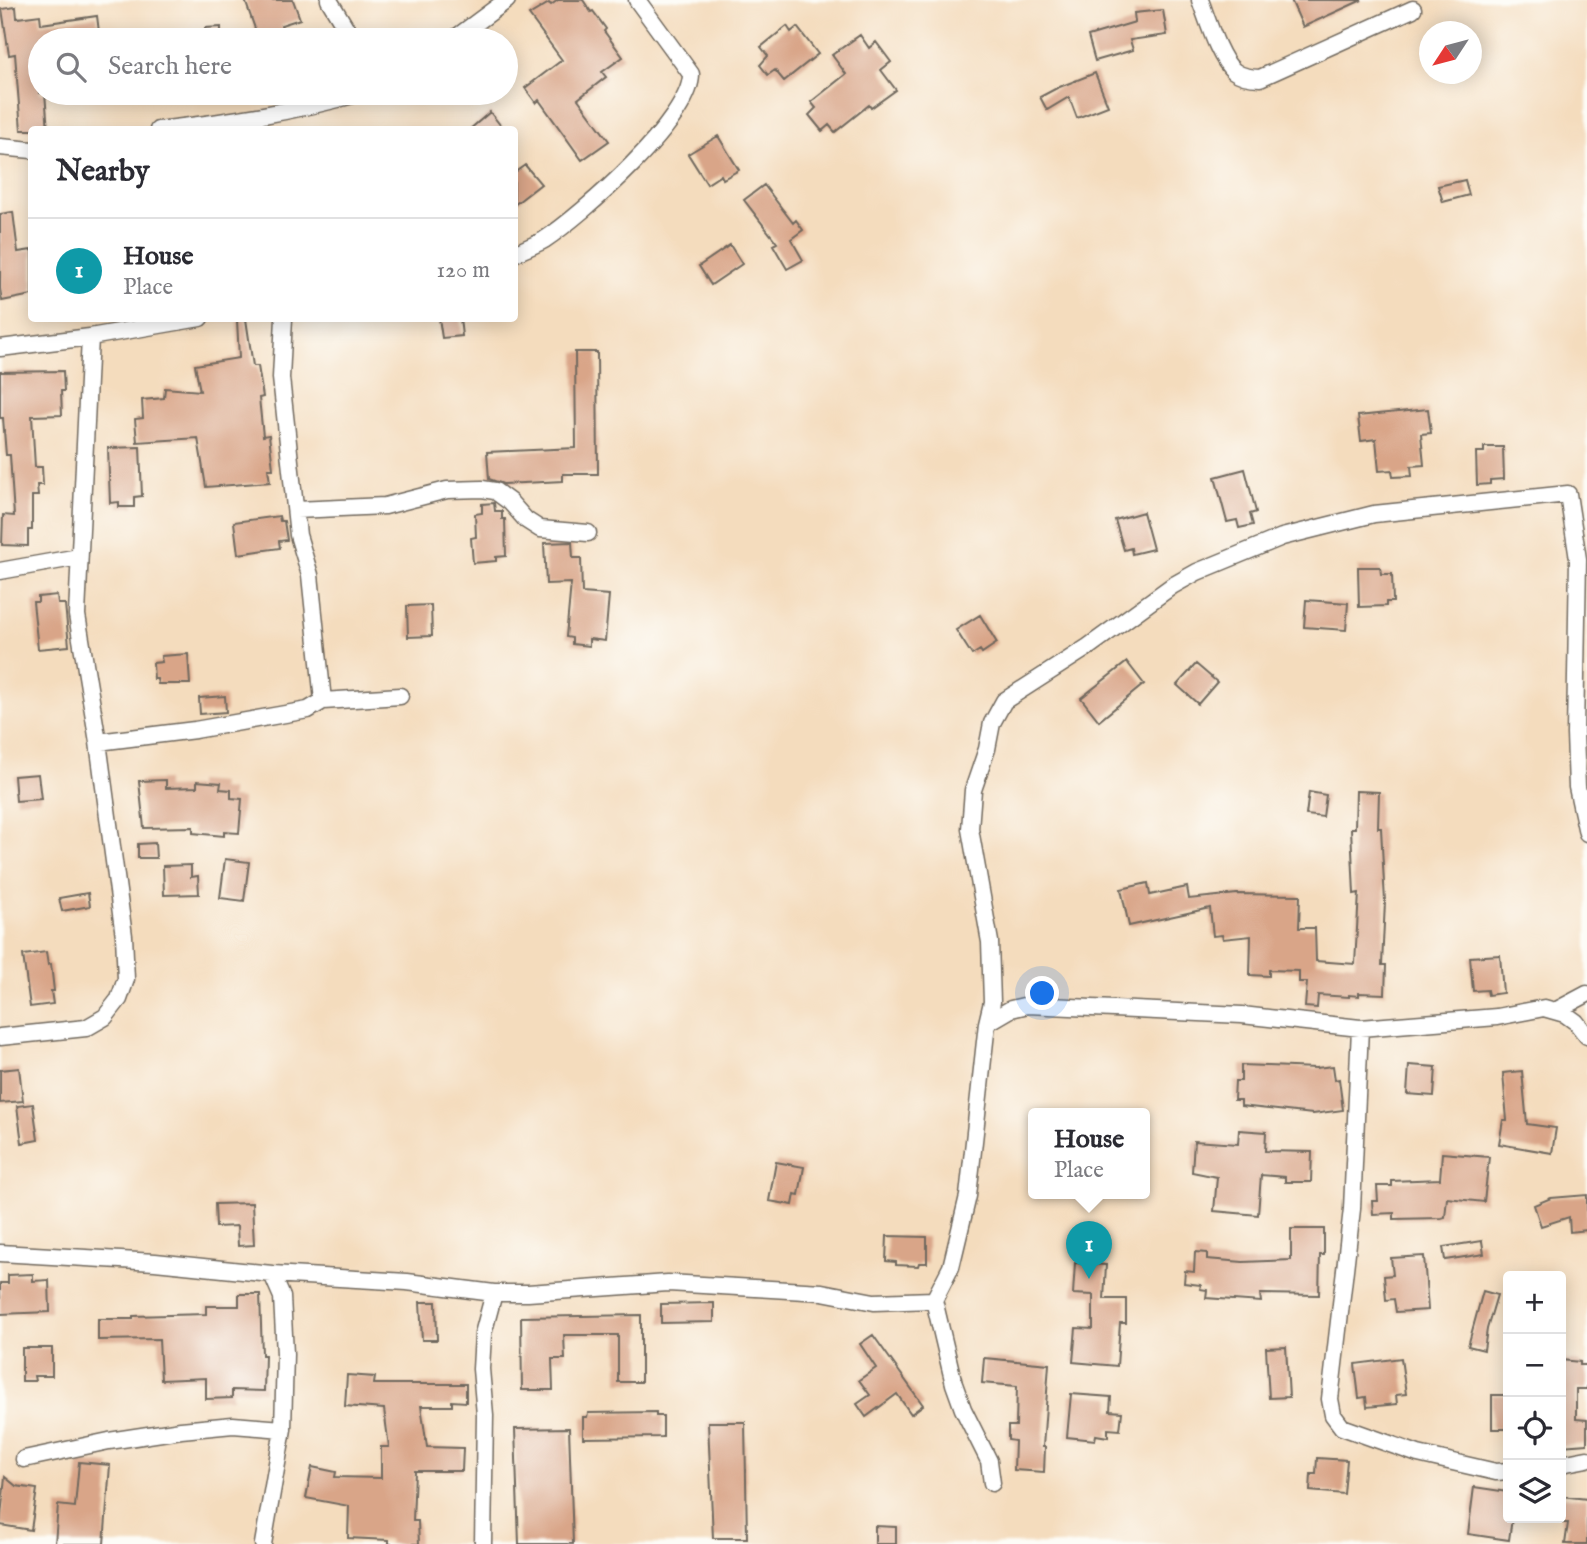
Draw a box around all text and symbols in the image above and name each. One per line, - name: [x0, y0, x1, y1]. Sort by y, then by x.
- north arrow: [1419, 21, 1482, 84]
- search box: [28, 28, 518, 105]
- icon: search: [52, 48, 90, 86]
- text: Search here: [108, 50, 232, 83]
- text: Nearby: [56, 153, 149, 191]
- text: House: [123, 240, 193, 273]
- text: 1: [75, 256, 83, 285]
- text: 120 m: [437, 256, 490, 285]
- text: Place: [123, 273, 173, 302]
- your location: [1025, 976, 1059, 1010]
- popup: [1028, 1108, 1150, 1199]
- text: House: [1054, 1123, 1124, 1156]
- text: Place: [1054, 1156, 1104, 1185]
- pin: 1: [1066, 1221, 1112, 1279]
- map controls: [1503, 1271, 1566, 1523]
- button: +: [1503, 1271, 1566, 1334]
- button: −: [1503, 1334, 1566, 1397]
- button: locate: [1503, 1397, 1566, 1460]
- button: layers: [1503, 1460, 1566, 1523]

